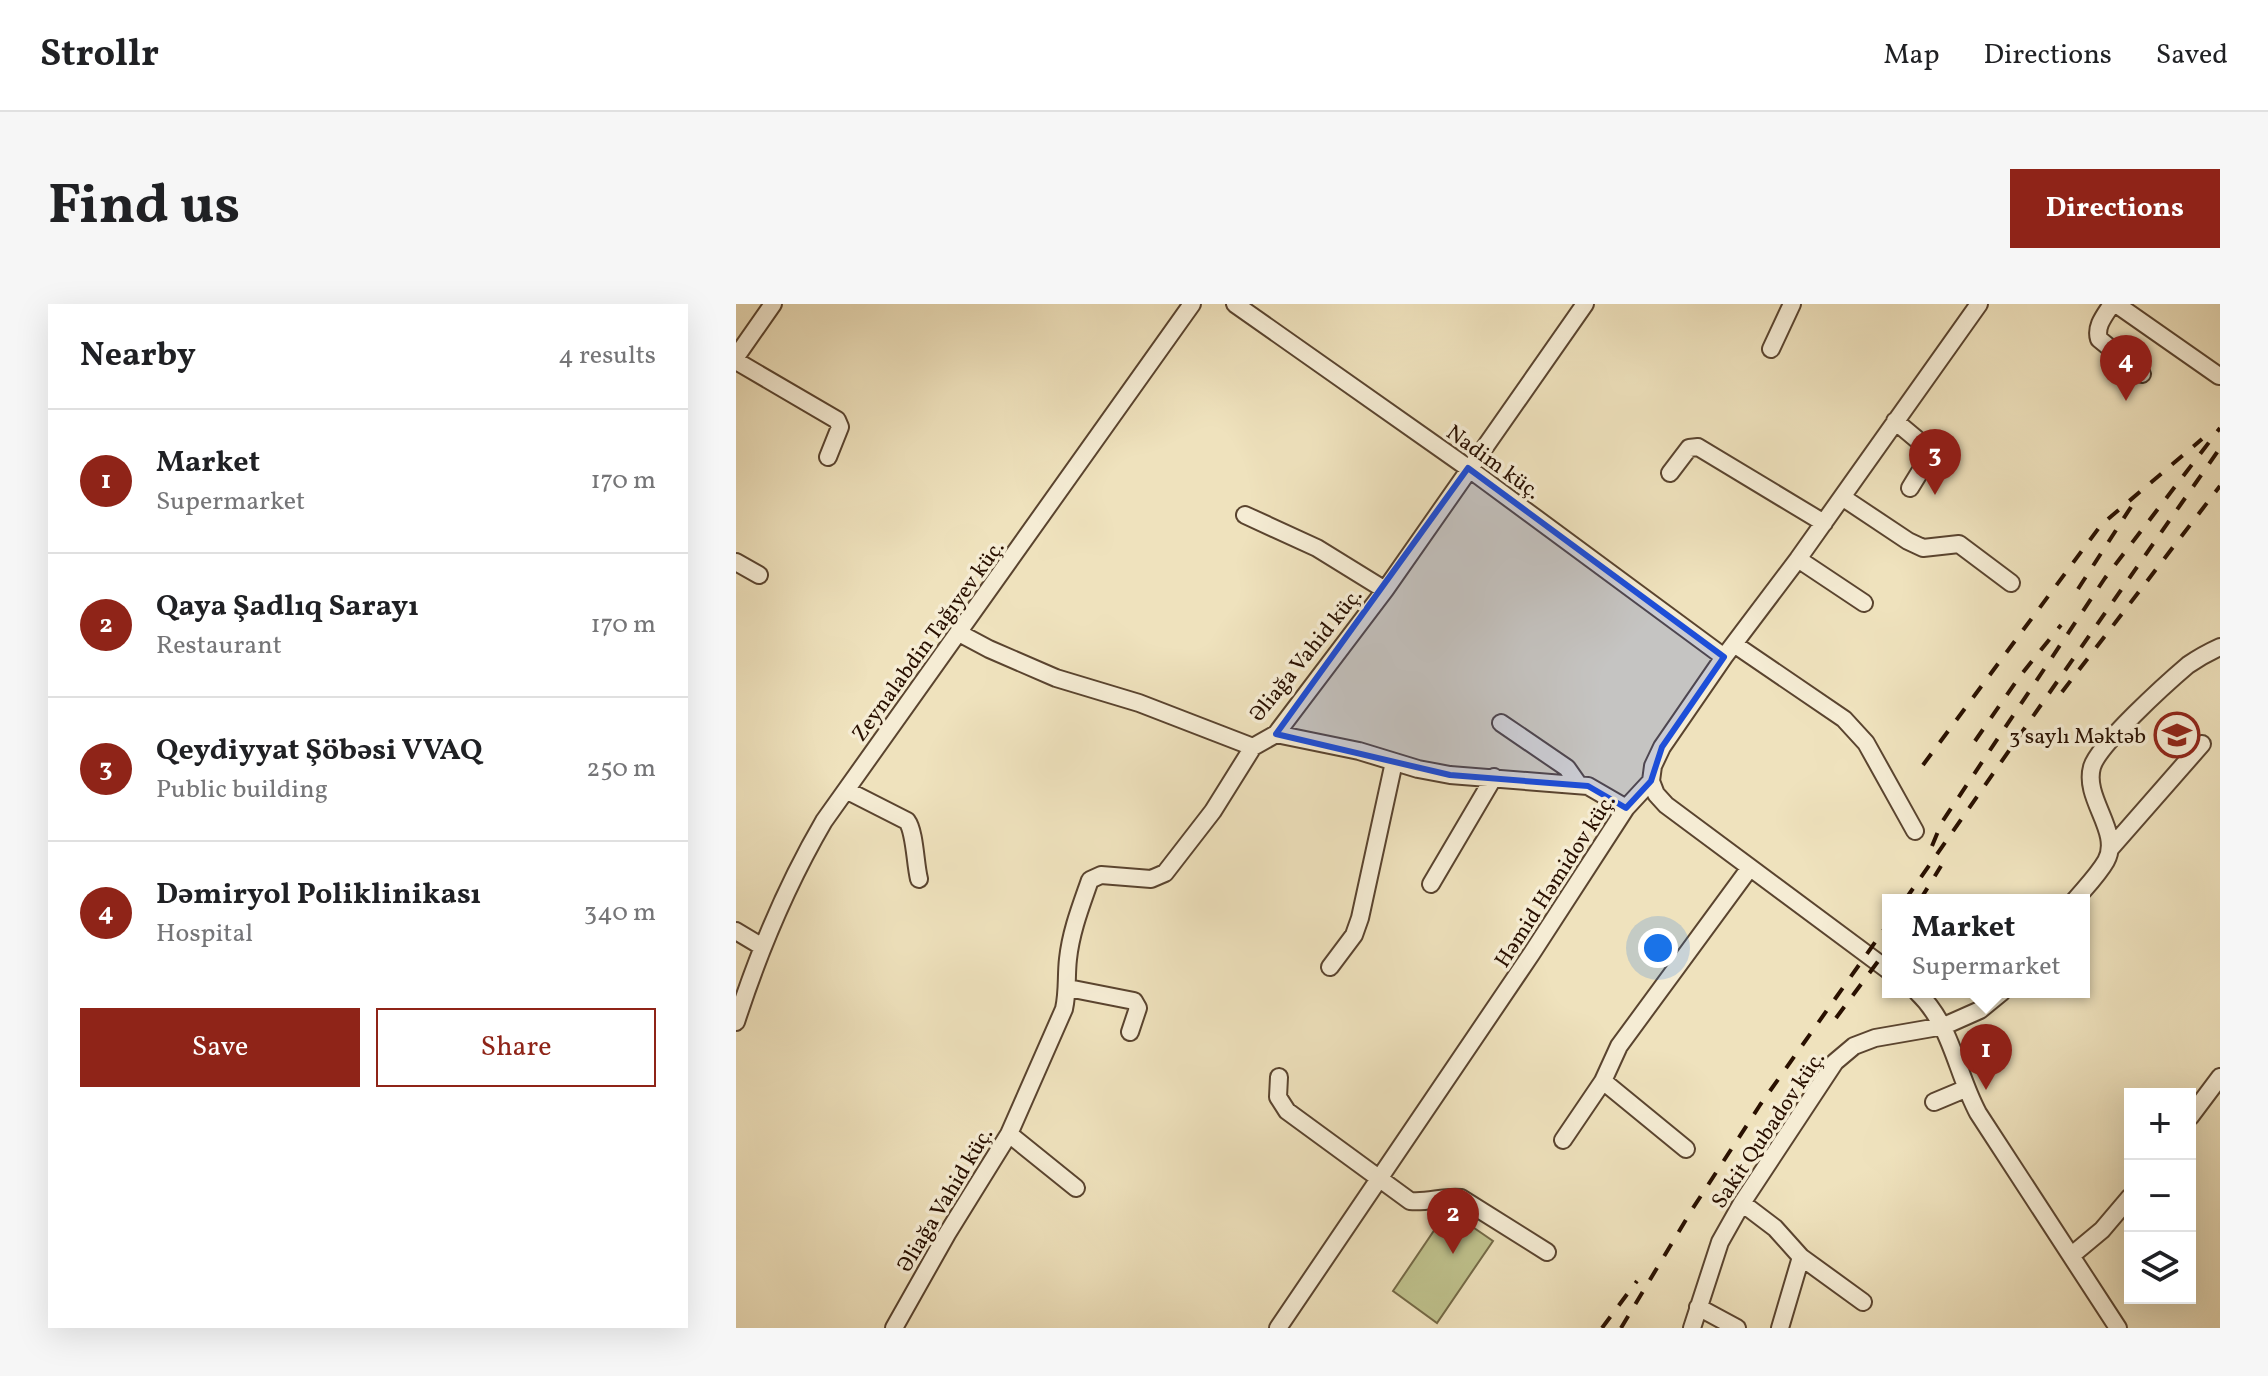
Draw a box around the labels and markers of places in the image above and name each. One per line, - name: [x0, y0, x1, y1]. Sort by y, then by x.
- pin: 4: [2100, 335, 2152, 401]
- pin: 3: [1909, 429, 1961, 495]
- school or university icon: 3 saylı Məktəb: [2153, 711, 2201, 759]
- place label: 3 saylı Məktəb: [2009, 722, 2146, 753]
- pin: 1: [1960, 1024, 2012, 1090]
- pin: 2: [1427, 1188, 1479, 1254]

